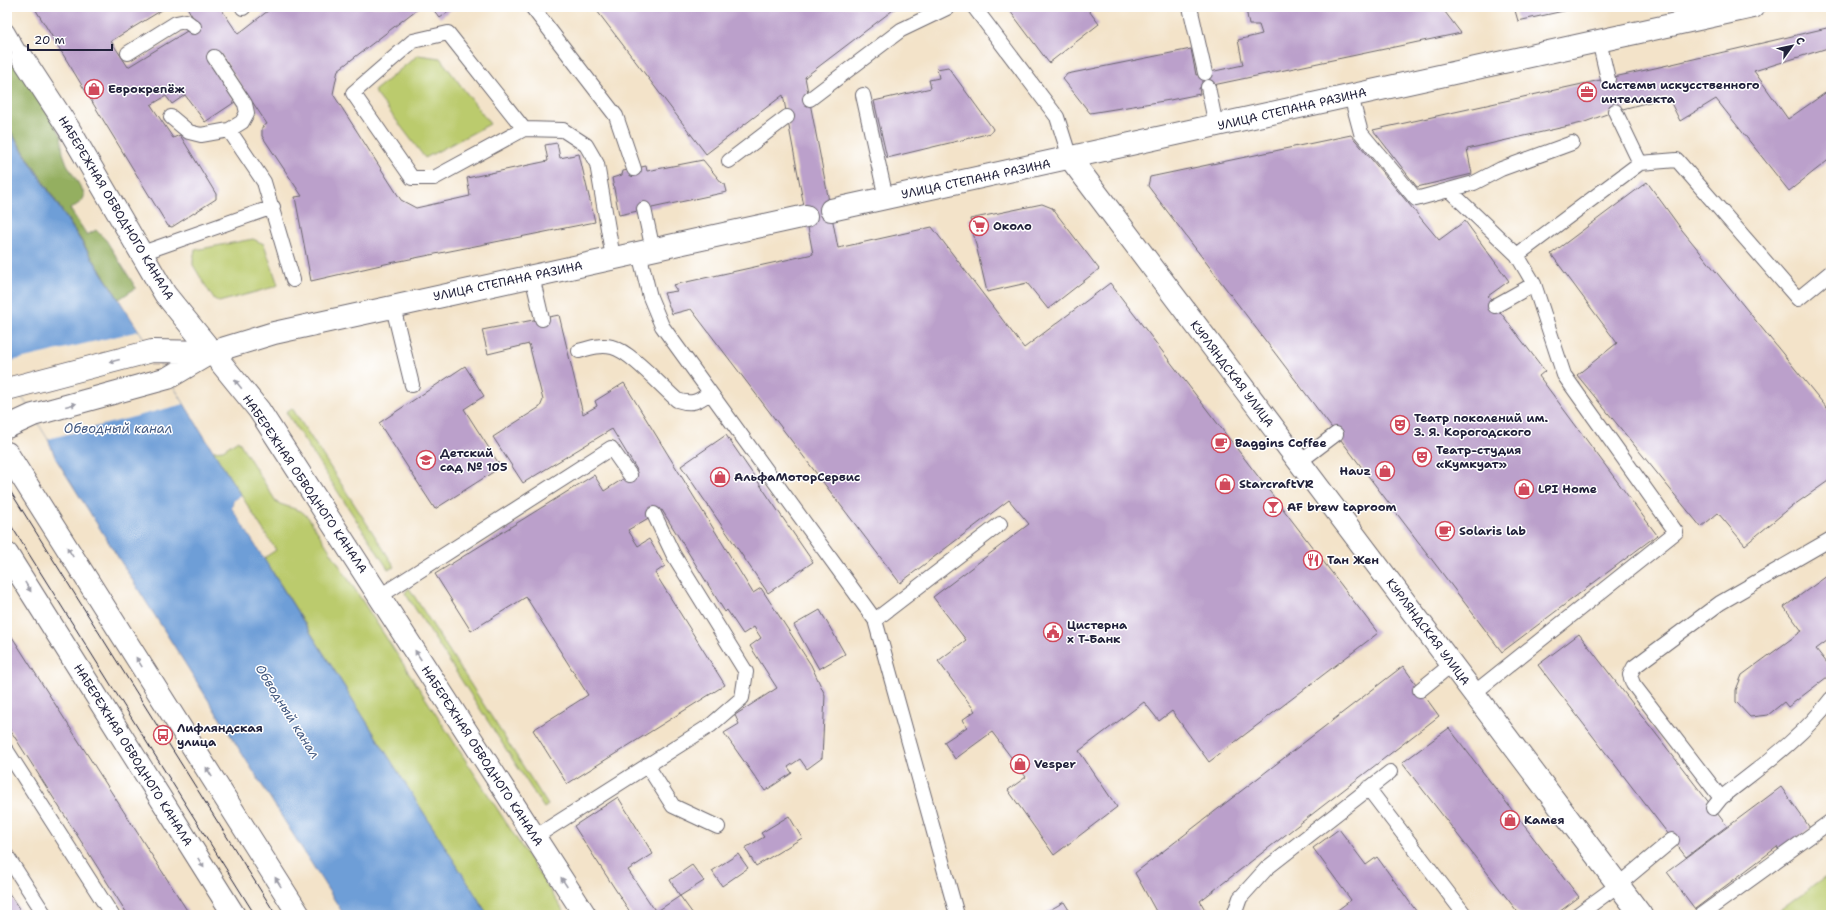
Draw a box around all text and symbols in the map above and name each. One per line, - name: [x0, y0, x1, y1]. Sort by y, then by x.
- scale bar: [28, 26, 112, 52]
- north arrow: [1772, 26, 1812, 66]
- text: 20 m: [34, 32, 65, 48]
- text: С: [1792, 34, 1808, 48]
- place label: Системы искусственного интеллекта: [1601, 77, 1760, 107]
- shop icon: Еврокрепёж: [83, 78, 105, 100]
- place label: Еврокрепёж: [108, 81, 186, 97]
- office icon: Системы искусственного интеллекта: [1576, 81, 1598, 103]
- street label: УЛИЦА СТЕПАНА РАЗИНА: [1216, 84, 1368, 134]
- street label: НАБЕРЕЖНАЯ ОБВОДНОГО КАНАЛА: [55, 113, 178, 303]
- street label: УЛИЦА СТЕПАНА РАЗИНА: [900, 155, 1052, 203]
- supermarket icon: Около: [968, 215, 990, 237]
- place label: Около: [993, 218, 1032, 234]
- street label: УЛИЦА СТЕПАНА РАЗИНА: [432, 257, 584, 305]
- street label: КУРЛЯНДСКАЯ УЛИЦА: [1187, 317, 1278, 431]
- one-way arrow: [108, 359, 120, 365]
- one-way arrow: [233, 378, 242, 389]
- street label: НАБЕРЕЖНАЯ ОБВОДНОГО КАНАЛА: [239, 392, 371, 577]
- one-way arrow: [65, 402, 77, 408]
- place label: Театр поколений им. З. Я. Корогодского: [1414, 410, 1548, 440]
- theatre icon: Театр поколений им. З. Я. Корогодского: [1389, 414, 1411, 436]
- water label: Обводный канал: [64, 420, 172, 437]
- cafe icon: Baggins Coffee: [1210, 432, 1232, 454]
- place label: Baggins Coffee: [1235, 435, 1327, 451]
- place label: Театр-студия «Кумкуат»: [1436, 442, 1521, 472]
- place label: Детский сад № 105: [440, 445, 507, 475]
- theatre icon: Театр-студия «Кумкуат»: [1411, 446, 1433, 468]
- school or university icon: Детский сад № 105: [415, 449, 437, 471]
- shop icon: Hauz: [1374, 460, 1396, 482]
- place label: Hauz: [1340, 463, 1371, 479]
- shop icon: АльфаМоторСервис: [709, 466, 731, 488]
- place label: АльфаМоторСервис: [734, 469, 860, 485]
- shop icon: StarcraftVR: [1214, 473, 1236, 495]
- place label: StarcraftVR: [1239, 476, 1314, 492]
- shop icon: LPI Home: [1513, 478, 1535, 500]
- place label: LPI Home: [1538, 481, 1597, 497]
- bar icon: AF brew taproom: [1262, 496, 1284, 518]
- place label: AF brew taproom: [1287, 499, 1396, 515]
- cafe icon: Solaris lab: [1434, 520, 1456, 542]
- place label: Solaris lab: [1459, 523, 1526, 539]
- one-way arrow: [67, 546, 74, 558]
- restaurant icon: Тан Жен: [1302, 549, 1324, 571]
- place label: Тан Жен: [1327, 552, 1379, 568]
- street label: КУРЛЯНДСКАЯ УЛИЦА: [1383, 575, 1474, 689]
- one-way arrow: [24, 581, 31, 593]
- place label: Цистерна х Т-Банк: [1067, 617, 1128, 647]
- public building icon: Цистерна х Т-Банк: [1042, 621, 1064, 643]
- one-way arrow: [414, 650, 422, 660]
- one-way arrow: [136, 656, 143, 668]
- street label: НАБЕРЕЖНАЯ ОБВОДНОГО КАНАЛА: [70, 661, 196, 849]
- water label: Обводный канал: [252, 661, 323, 762]
- street label: НАБЕРЕЖНАЯ ОБВОДНОГО КАНАЛА: [418, 663, 547, 850]
- place label: Лифляндская улица: [177, 720, 263, 750]
- bus stop icon: Лифляндская улица: [152, 724, 174, 746]
- shop icon: Vesper: [1009, 753, 1031, 775]
- place label: Vesper: [1034, 756, 1076, 772]
- one-way arrow: [205, 766, 212, 778]
- shop icon: Камея: [1499, 809, 1521, 831]
- place label: Камея: [1524, 812, 1565, 828]
- one-way arrow: [197, 858, 205, 868]
- one-way arrow: [274, 877, 282, 887]
- one-way arrow: [560, 877, 568, 887]

